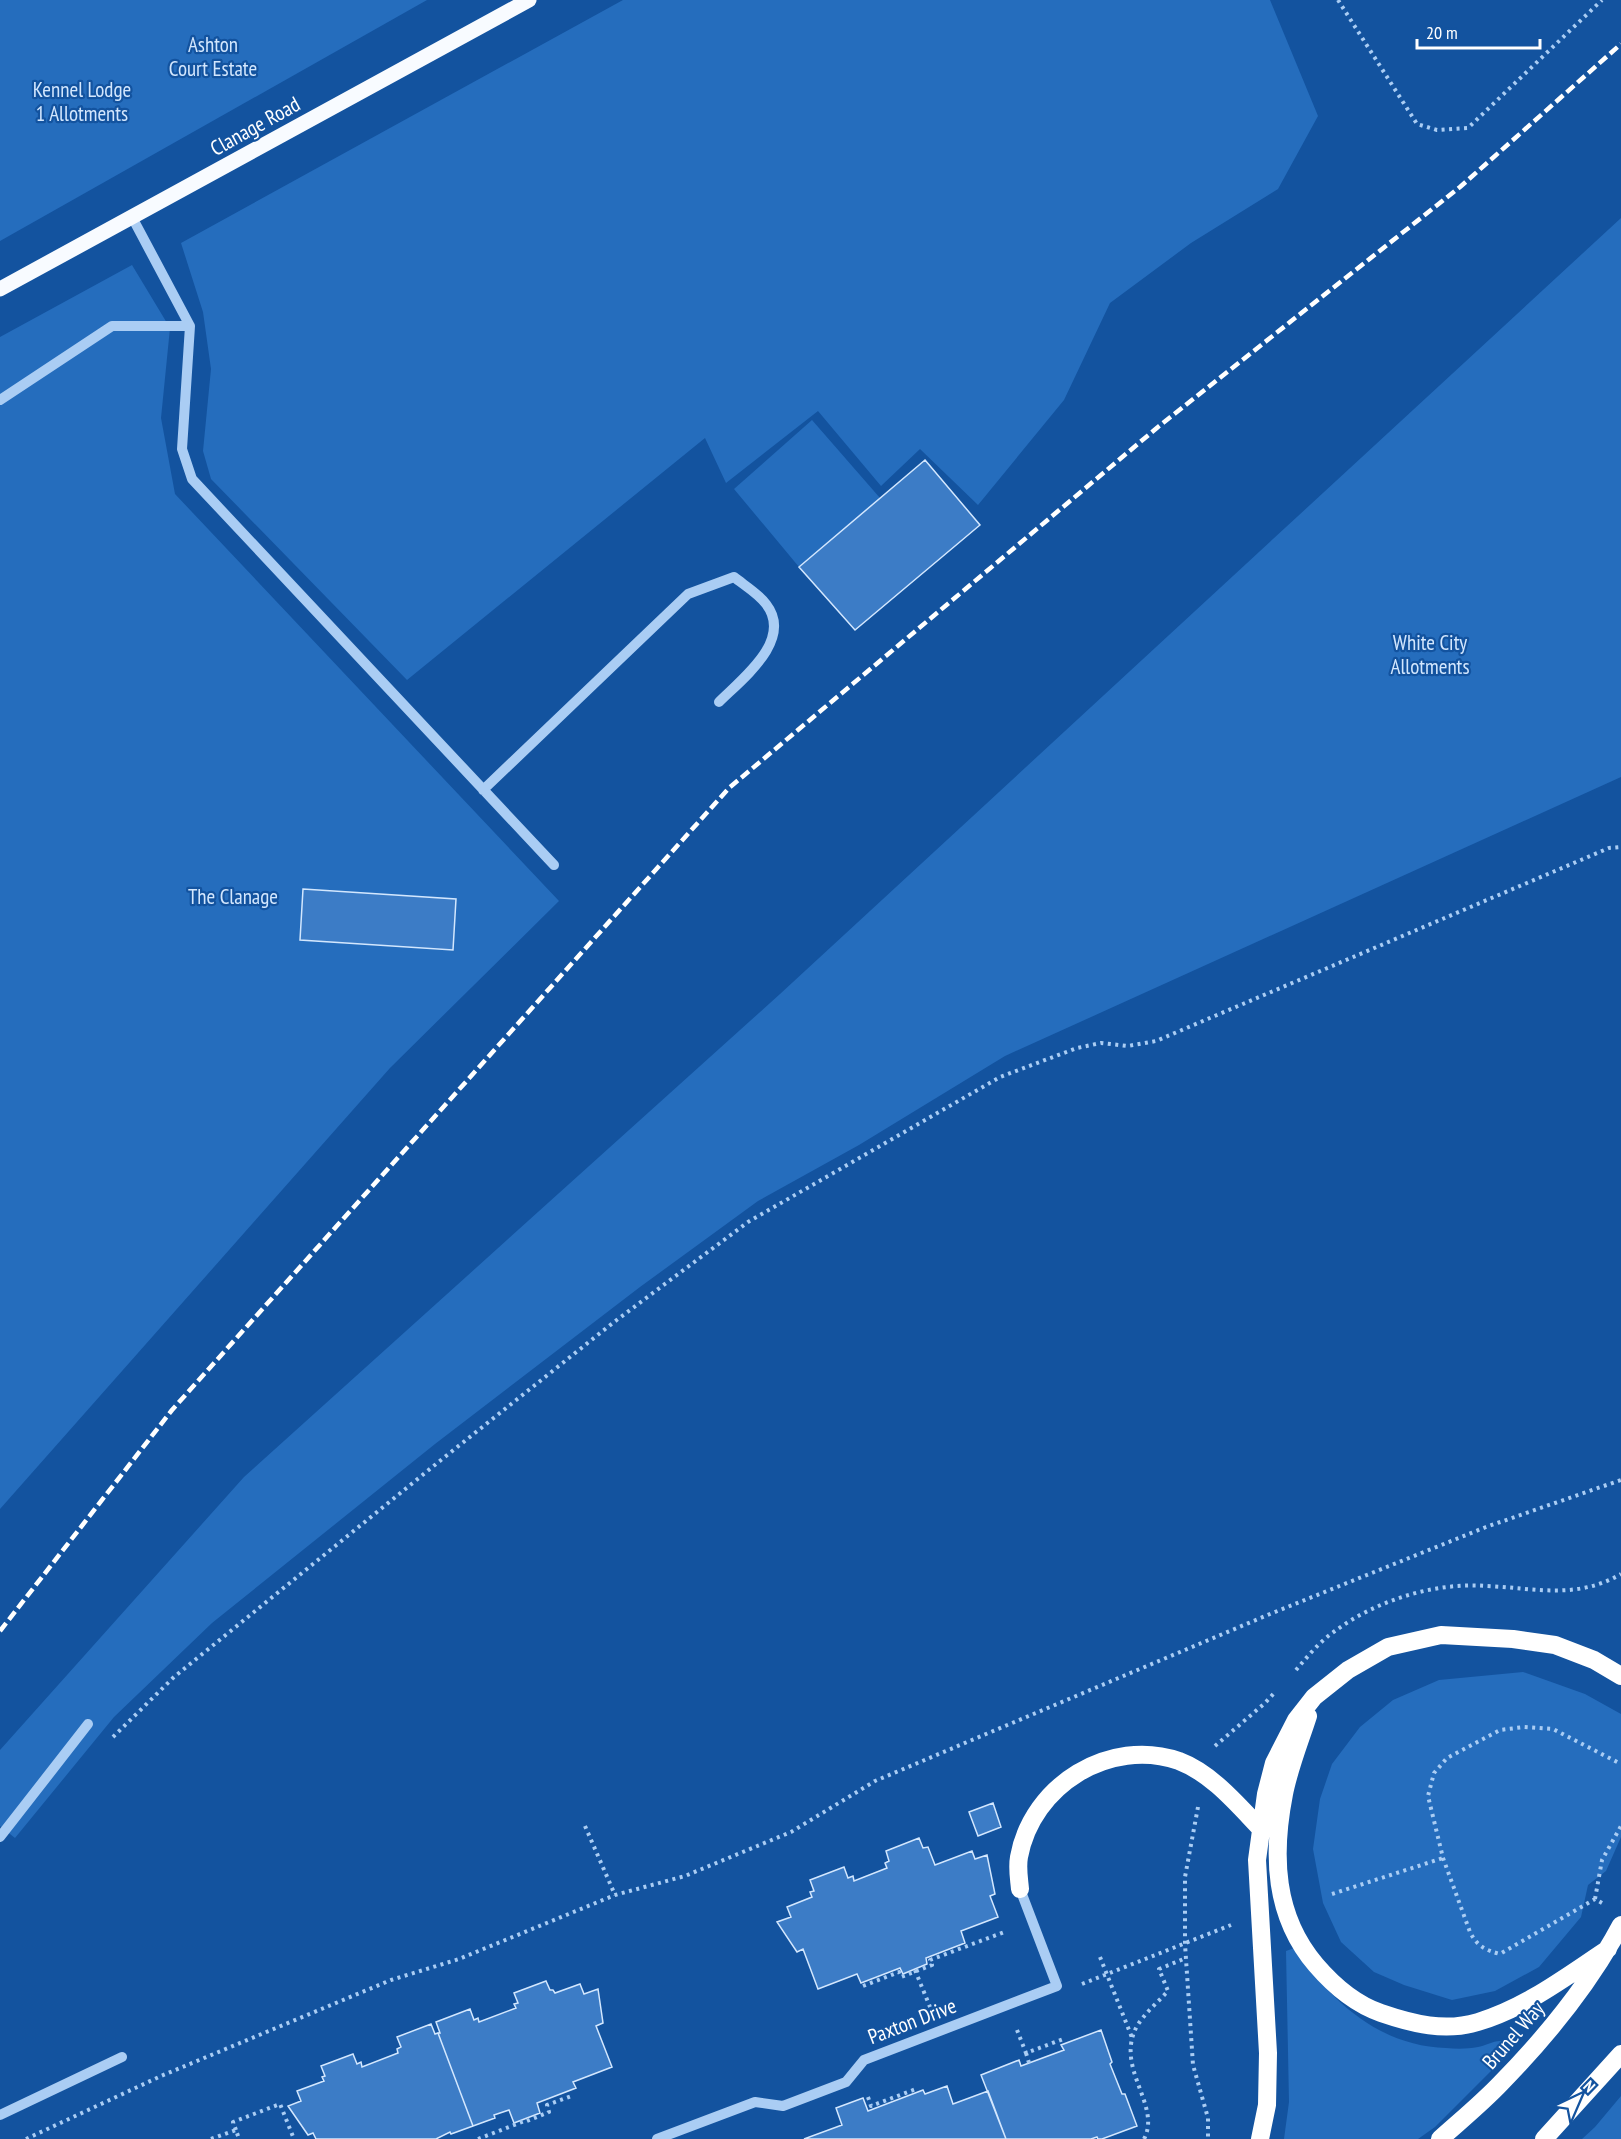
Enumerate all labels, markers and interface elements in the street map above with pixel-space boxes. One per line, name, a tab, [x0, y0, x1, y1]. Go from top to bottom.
scale bar	[1417, 12, 1540, 50]
text: 20 m	[1426, 21, 1458, 44]
park label: Ashton Court Estate	[169, 31, 257, 82]
park label: Kennel Lodge 1 Allotments	[33, 76, 131, 127]
street label: Clanage Road	[205, 90, 305, 162]
park label: White City Allotments	[1390, 629, 1470, 680]
park label: The Clanage	[188, 883, 278, 910]
street label: Paxton Drive	[864, 1992, 960, 2050]
street label: Brunel Way	[1476, 1995, 1550, 2075]
north arrow	[1549, 2067, 1609, 2127]
text: N	[1579, 2076, 1599, 2096]

